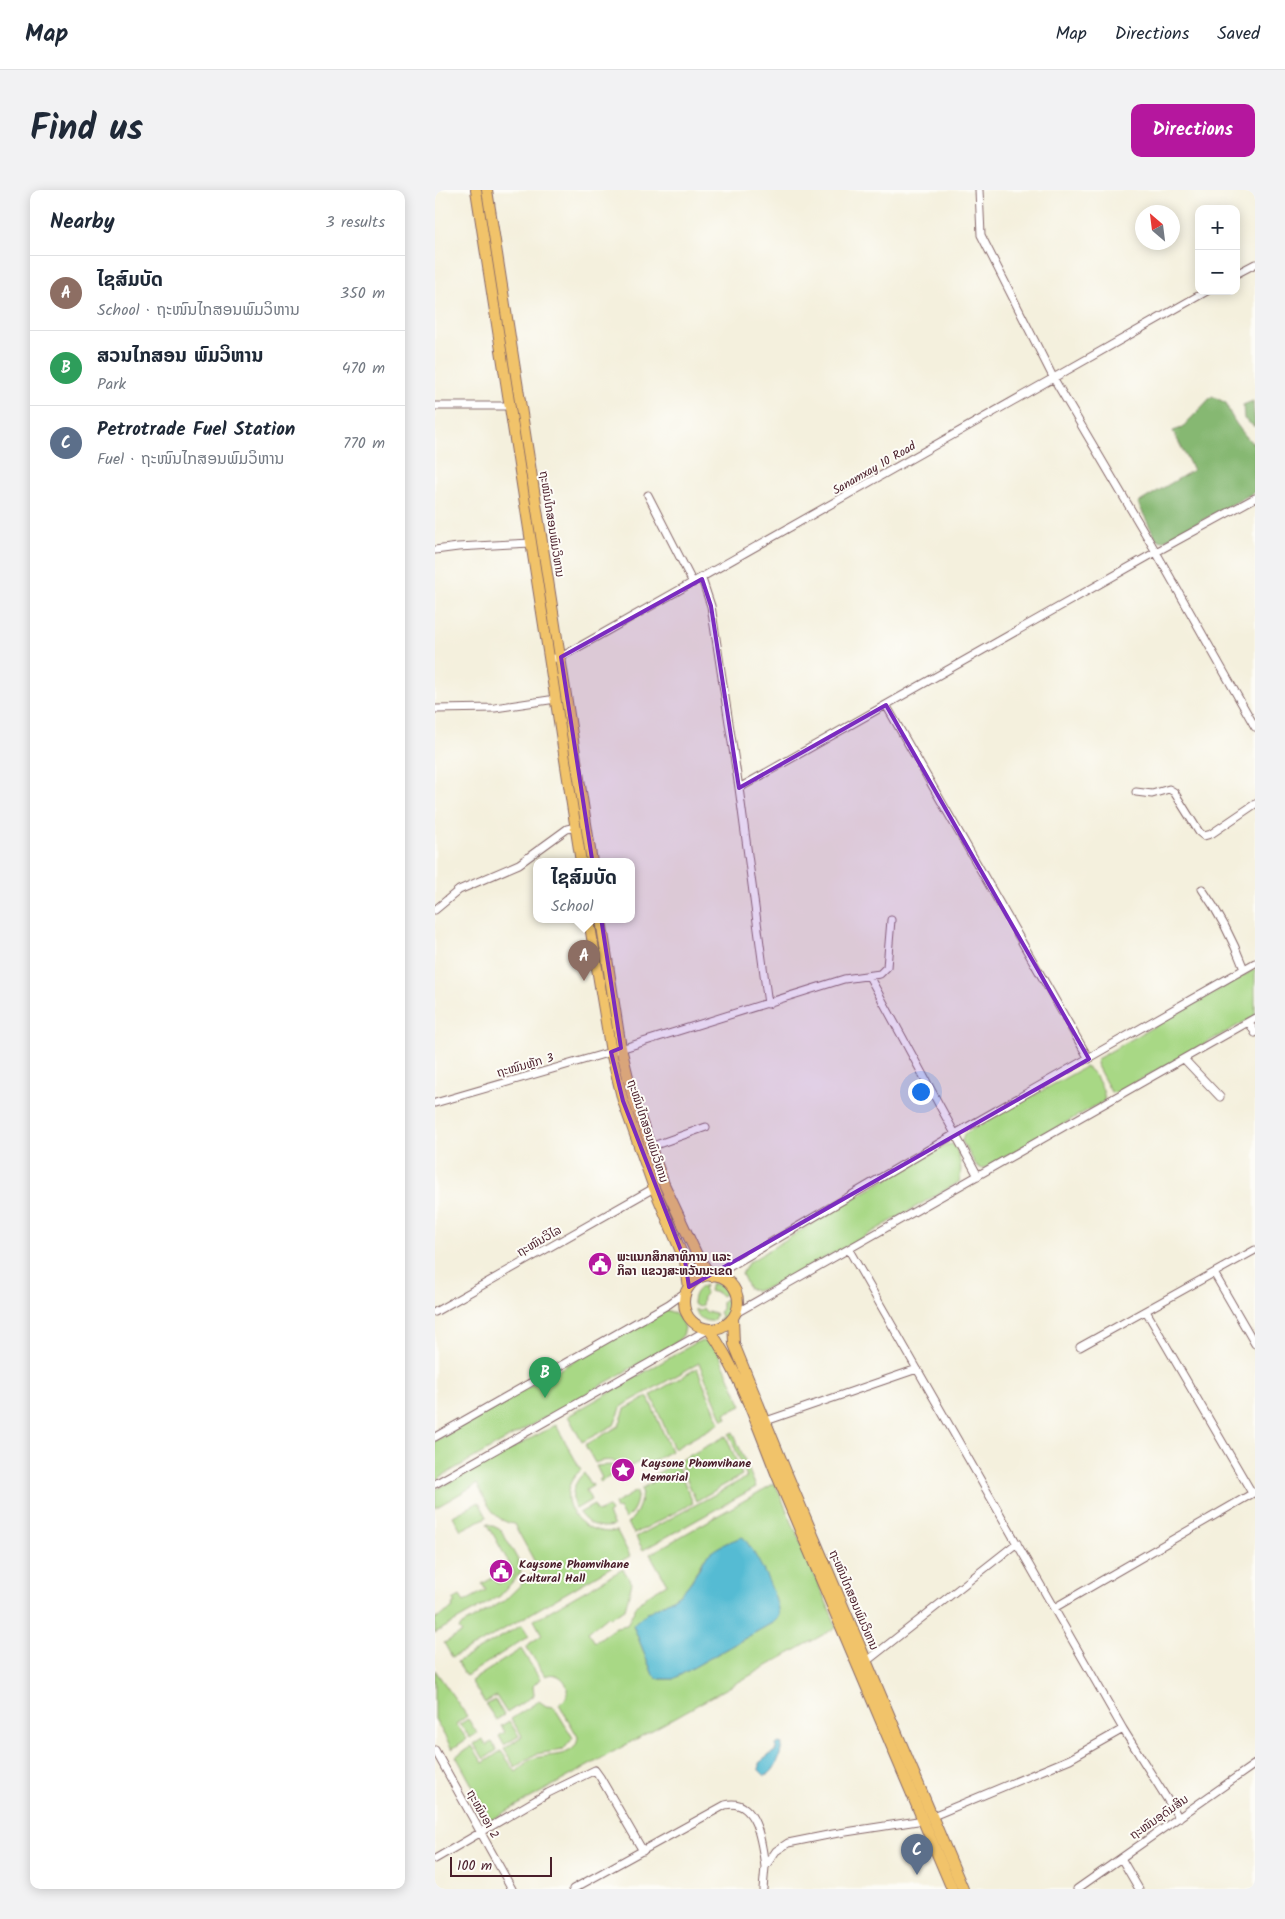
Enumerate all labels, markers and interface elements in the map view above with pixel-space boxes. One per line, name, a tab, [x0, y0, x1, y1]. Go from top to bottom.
text: Map	[25, 15, 68, 54]
text: Map	[1055, 20, 1087, 49]
text: Directions	[1115, 20, 1189, 49]
text: Saved	[1217, 20, 1260, 49]
text: Find us	[30, 102, 143, 158]
button: Directions	[1131, 104, 1255, 157]
north arrow	[1135, 205, 1180, 250]
map controls	[1195, 205, 1240, 295]
button: +	[1195, 205, 1240, 250]
text: Nearby	[50, 206, 115, 239]
text: 3 results	[326, 210, 385, 235]
button: −	[1195, 250, 1240, 295]
text: ໄຊສົມບັດ	[97, 266, 163, 296]
text: A	[61, 281, 71, 306]
text: 350 m	[340, 281, 385, 306]
text: School · ຖະໜົນໄກສອນພົມວິຫານ	[97, 298, 300, 323]
text: ສວນໄກສອນ ພົມວິຫານ	[97, 342, 263, 372]
text: B	[61, 356, 71, 381]
text: 470 m	[342, 356, 385, 381]
text: Park	[97, 372, 126, 397]
text: Petrotrade Fuel Station	[97, 415, 295, 445]
text: C	[61, 431, 71, 456]
text: 770 m	[343, 431, 385, 456]
street label: Sanamxay 10 Road	[829, 436, 920, 500]
text: Fuel · ຖະໜົນໄກສອນພົມວິຫານ	[97, 447, 284, 472]
street label: ຖະໜົນໄກສອນພົມວິຫານ	[534, 469, 569, 579]
popup	[533, 858, 635, 923]
text: ໄຊສົມບັດ	[551, 864, 617, 894]
text: School	[551, 894, 594, 919]
pin: A	[568, 940, 600, 981]
street label: ຖະໜົນຫຼັກ 3	[494, 1048, 556, 1083]
street label: ຖະໜົນໄກສອນພົມວິຫານ	[622, 1077, 673, 1185]
your location	[908, 1079, 934, 1105]
street label: ຖະໜົນວິໄລ	[513, 1221, 565, 1262]
place label: ພະແນກສຶກສາທິການ ແລະ ກິລາ ແຂວງສະຫວັນນະເຂດ	[617, 1248, 732, 1281]
public building icon: ພະແນກສຶກສາທິການ ແລະ ກິລາ ແຂວງສະຫວັນນະເຂດ	[587, 1251, 613, 1277]
pin: B	[529, 1357, 561, 1398]
place label: Kaysone Phomvihane Memorial	[641, 1454, 751, 1487]
place icon: Kaysone Phomvihane Memorial	[610, 1457, 636, 1483]
street label: ຖະໜົນໄກສອນພົມວິຫານ	[824, 1547, 883, 1653]
place label: Kaysone Phomvihane Cultural Hall	[519, 1555, 629, 1588]
public building icon: Kaysone Phomvihane Cultural Hall	[488, 1558, 514, 1584]
street label: ຖະໜົນອາ 2	[461, 1786, 504, 1842]
street label: ຖະໜົນອຸດົມສິນ	[1126, 1790, 1193, 1845]
pin: C	[901, 1834, 933, 1875]
scale bar	[450, 1854, 553, 1877]
text: 100 m	[457, 1855, 492, 1877]

